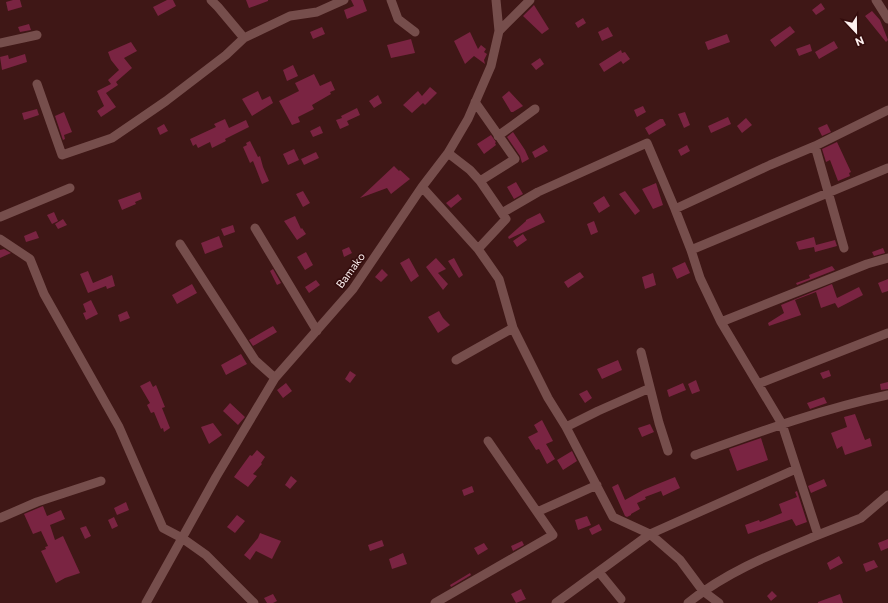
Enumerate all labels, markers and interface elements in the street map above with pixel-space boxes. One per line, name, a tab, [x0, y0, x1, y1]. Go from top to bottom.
north arrow	[836, 12, 876, 52]
text: N	[854, 34, 866, 49]
street label: Bamako	[333, 249, 367, 290]

